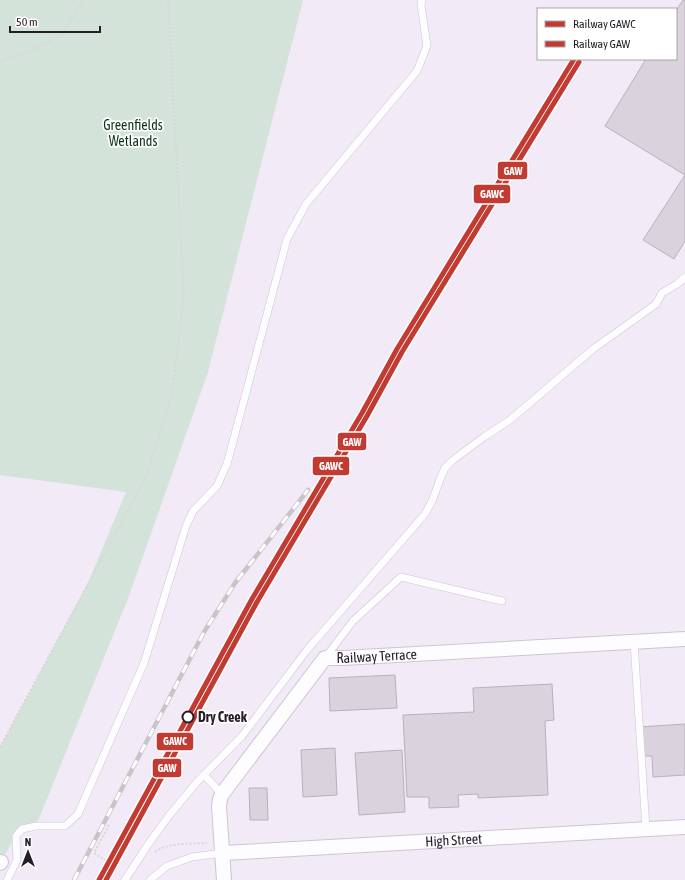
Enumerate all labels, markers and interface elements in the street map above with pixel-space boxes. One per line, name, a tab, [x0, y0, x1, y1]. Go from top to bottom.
scale bar	[10, 8, 100, 34]
legend	[537, 8, 677, 60]
text: 50 m	[16, 15, 38, 29]
text: Railway GAWC	[573, 17, 636, 31]
text: Railway GAW	[573, 37, 631, 51]
park label: Greenfields Wetlands	[103, 117, 163, 149]
line badge: GAW	[497, 161, 528, 180]
text: GAW	[504, 165, 524, 177]
line badge: GAWC	[473, 184, 511, 204]
text: GAWC	[480, 188, 504, 200]
line badge: GAW	[337, 432, 367, 451]
text: GAW	[343, 436, 363, 448]
line badge: GAWC	[312, 456, 350, 476]
text: GAWC	[319, 460, 343, 472]
street label: Railway Terrace	[337, 646, 417, 666]
place label: Dry Creek	[198, 709, 248, 725]
marker: Dry Creek	[181, 710, 195, 724]
line badge: GAWC	[156, 732, 194, 751]
text: GAWC	[163, 735, 187, 747]
line badge: GAW	[152, 758, 182, 778]
text: GAW	[158, 762, 178, 774]
street label: High Street	[425, 830, 482, 850]
north arrow	[8, 832, 48, 872]
text: N	[25, 836, 31, 848]

